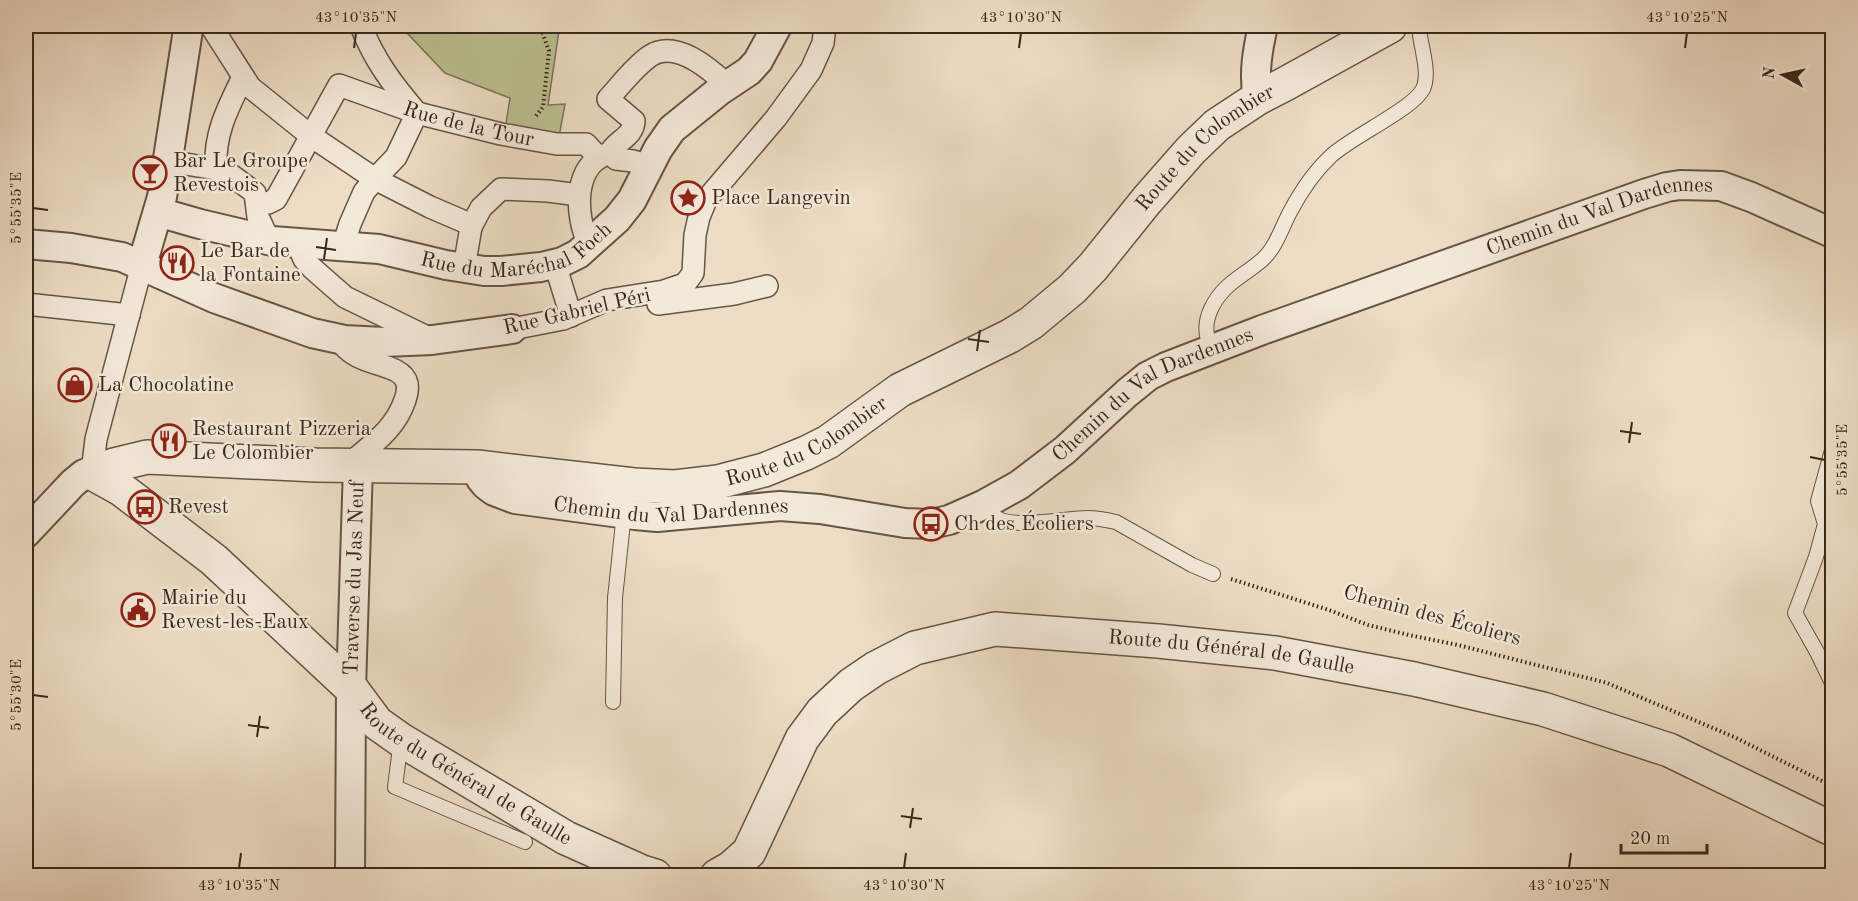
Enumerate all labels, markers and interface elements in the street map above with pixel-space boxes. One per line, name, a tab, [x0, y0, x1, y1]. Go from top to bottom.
text: 43°10'35"N	[315, 11, 397, 26]
text: 43°10'30"N	[980, 11, 1062, 26]
text: 43°10'25"N	[1646, 11, 1728, 26]
north arrow	[1753, 45, 1813, 105]
text: N	[1761, 65, 1779, 80]
street label: Route du Colombier	[1132, 81, 1278, 215]
street label: Rue de la Tour	[400, 98, 536, 150]
place label: Bar Le Groupe Revestois	[173, 151, 308, 196]
bar icon: Bar Le Groupe Revestois	[132, 155, 168, 191]
text: 5°55'35"E	[10, 172, 25, 244]
street label: Chemin du Val Dardennes	[1484, 174, 1713, 260]
place icon: Place Langevin	[670, 180, 706, 216]
place label: Place Langevin	[711, 188, 851, 209]
street label: Rue du Maréchal Foch	[418, 219, 616, 282]
place label: Le Bar de la Fontaine	[200, 241, 301, 286]
restaurant icon: Le Bar de la Fontaine	[159, 245, 195, 281]
street label: Rue Gabriel Péri	[501, 285, 653, 339]
street label: Chemin du Val Dardennes	[1048, 324, 1256, 466]
shop icon: La Chocolatine	[57, 367, 93, 403]
place label: La Chocolatine	[98, 375, 234, 396]
street label: Route du Colombier	[723, 392, 892, 490]
place label: Restaurant Pizzeria Le Colombier	[192, 419, 371, 464]
restaurant icon: Restaurant Pizzeria Le Colombier	[151, 423, 187, 459]
text: 5°55'35"E	[1836, 424, 1851, 496]
street label: Traverse du Jas Neuf	[341, 479, 368, 676]
bus stop icon: Revest	[127, 489, 163, 525]
street label: Chemin du Val Dardennes	[552, 494, 790, 528]
place label: Revest	[168, 497, 229, 518]
bus stop icon: Ch des Écoliers	[913, 506, 949, 542]
place label: Ch des Écoliers	[954, 510, 1094, 535]
street label: Chemin des Écoliers	[1341, 578, 1524, 650]
place label: Mairie du Revest-les-Eaux	[161, 588, 309, 633]
public building icon: Mairie du Revest-les-Eaux	[120, 592, 156, 628]
street label: Route du Général de Gaulle	[1107, 627, 1356, 678]
text: 5°55'30"E	[10, 659, 25, 731]
street label: Route du Général de Gaulle	[355, 699, 575, 849]
scale bar	[1621, 817, 1706, 855]
text: 20 m	[1630, 830, 1670, 848]
text: 43°10'35"N	[198, 879, 280, 894]
text: 43°10'30"N	[863, 879, 945, 894]
text: 43°10'25"N	[1528, 879, 1610, 894]

